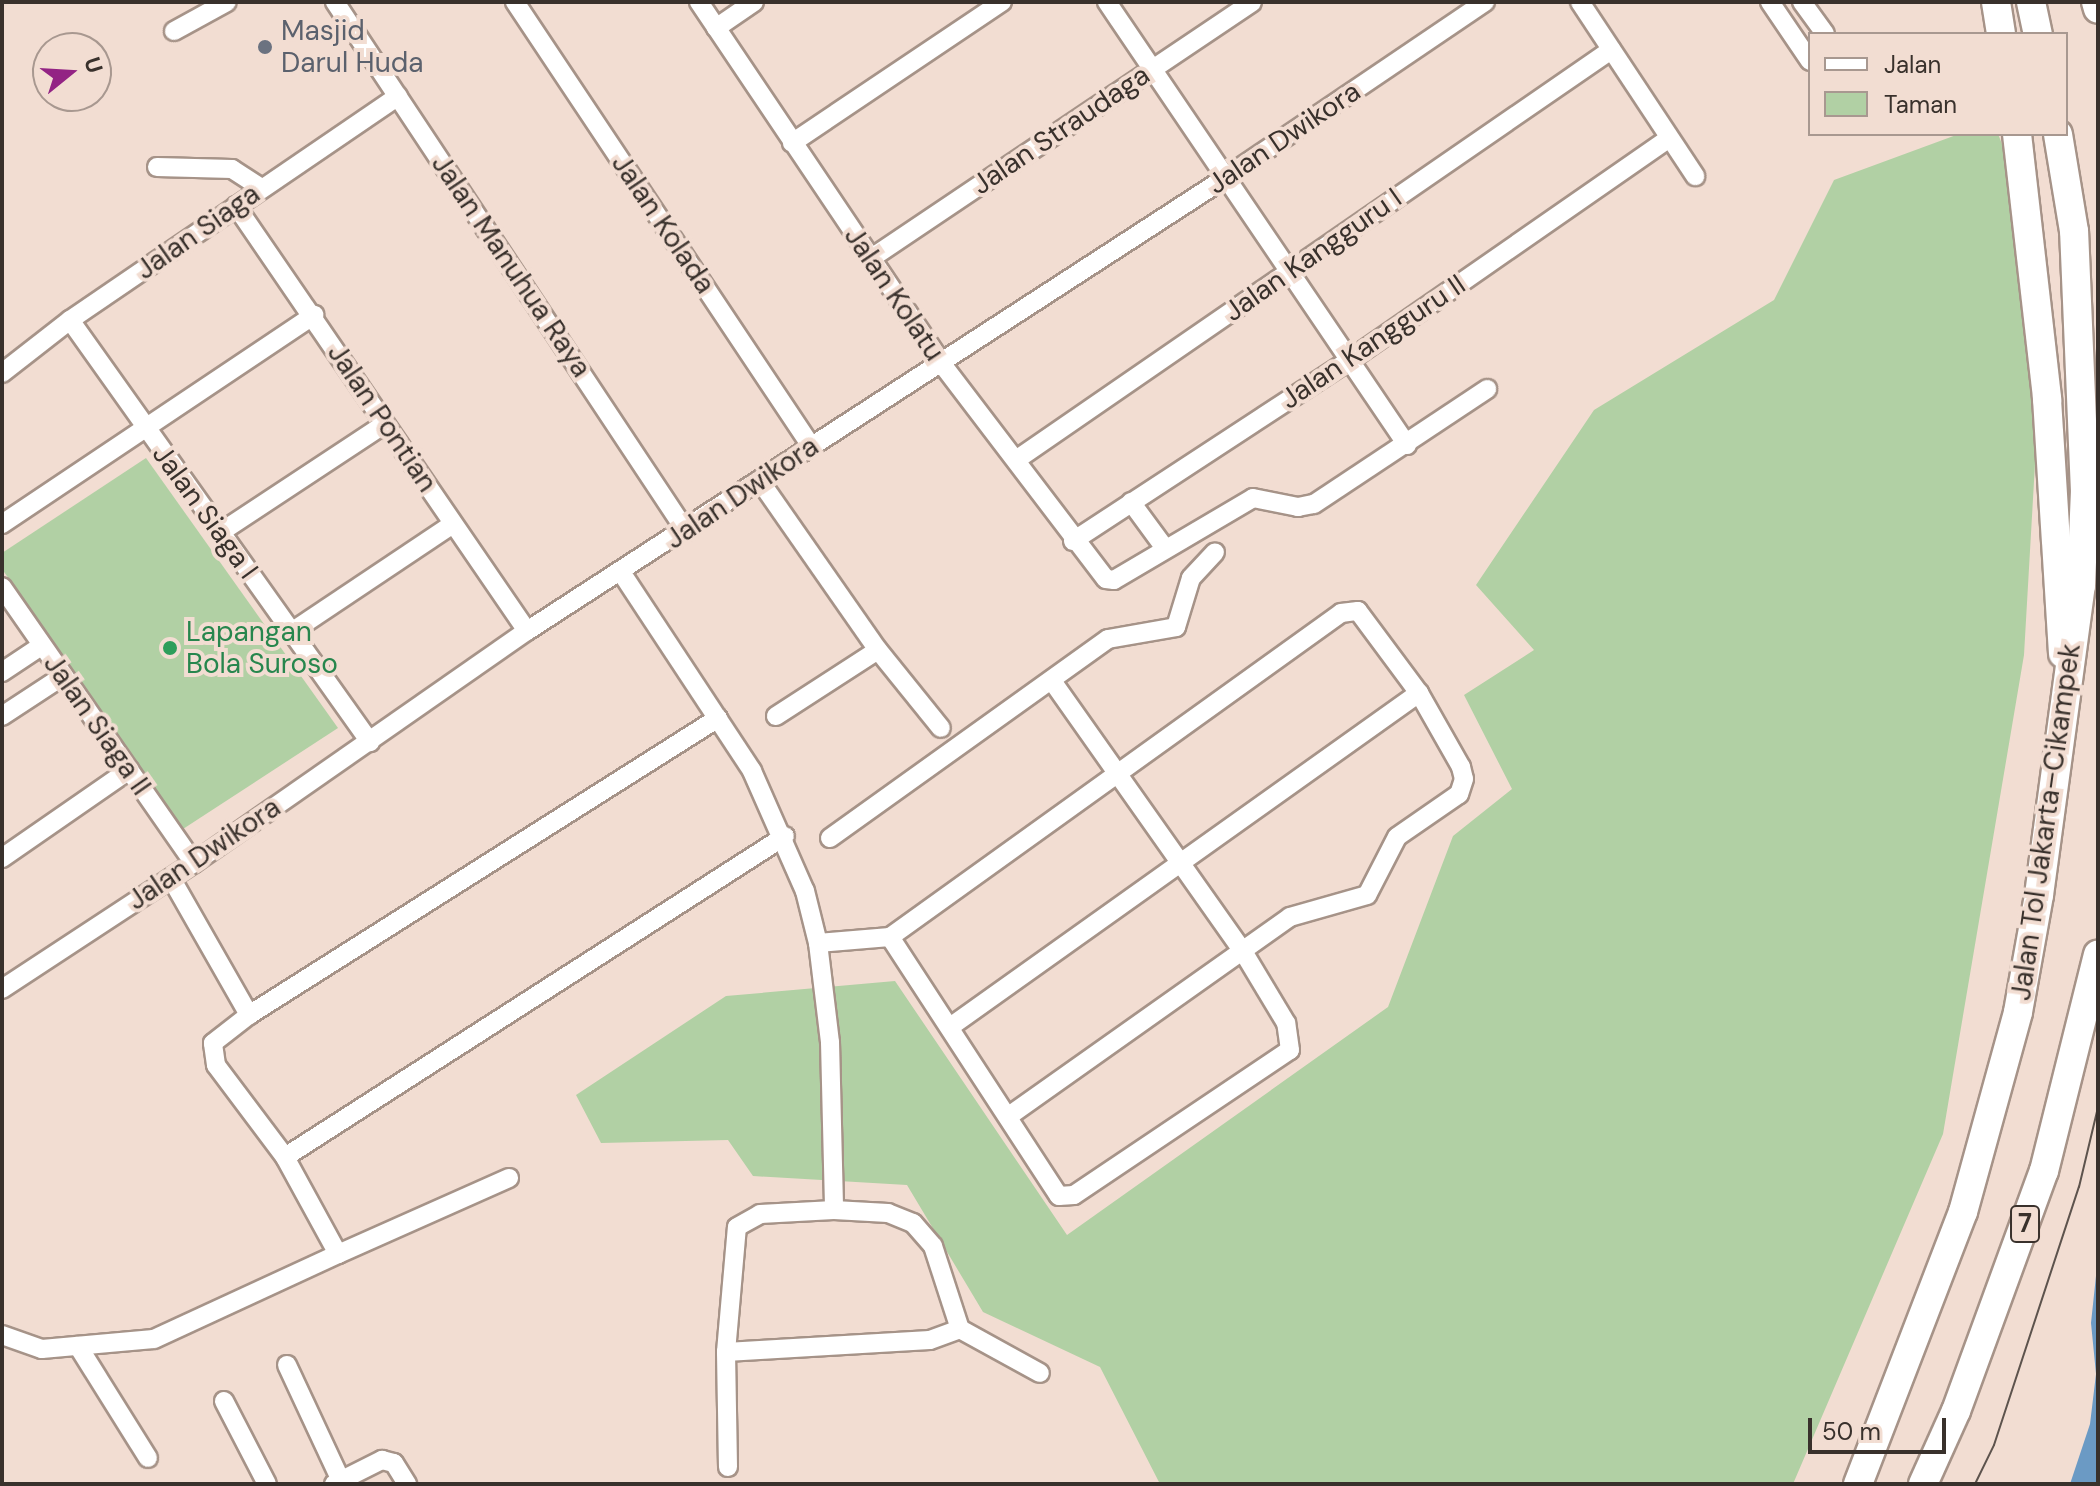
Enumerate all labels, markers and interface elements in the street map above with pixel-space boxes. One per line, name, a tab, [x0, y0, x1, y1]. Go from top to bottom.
place label: Masjid Darul Huda	[281, 14, 423, 80]
north arrow	[32, 32, 112, 112]
legend	[1808, 32, 2068, 136]
marker: Masjid Darul Huda	[256, 38, 274, 56]
text: Jalan	[1884, 49, 1941, 80]
text: U	[77, 53, 110, 77]
street label: Jalan Straudaga	[966, 58, 1156, 202]
street label: Jalan Dwikora	[1201, 75, 1367, 201]
text: Taman	[1884, 89, 1957, 120]
street label: Jalan Manuhua Raya	[424, 148, 598, 384]
street label: Jalan Kolada	[604, 148, 722, 300]
street label: Jalan Siaga	[130, 177, 266, 287]
street label: Jalan Kangguru I	[1218, 181, 1408, 329]
street label: Jalan Kolatu	[837, 221, 951, 367]
street label: Jalan Kangguru II	[1274, 268, 1472, 416]
street label: Jalan Pontian	[320, 338, 444, 498]
street label: Jalan Dwikora	[659, 430, 825, 556]
street label: Jalan Siaga I	[145, 438, 265, 586]
place label: Lapangan Bola Suroso	[186, 615, 338, 681]
marker: Lapangan Bola Suroso	[161, 639, 179, 657]
street label: Jalan Tol Jakarta–Cikampek	[2004, 641, 2088, 1003]
street label: Jalan Siaga II	[36, 648, 158, 802]
street label: Jalan Dwikora	[121, 791, 287, 917]
road number: 7	[2009, 1202, 2041, 1246]
scale bar	[1812, 1402, 1950, 1452]
text: 50 m	[1822, 1416, 1881, 1447]

